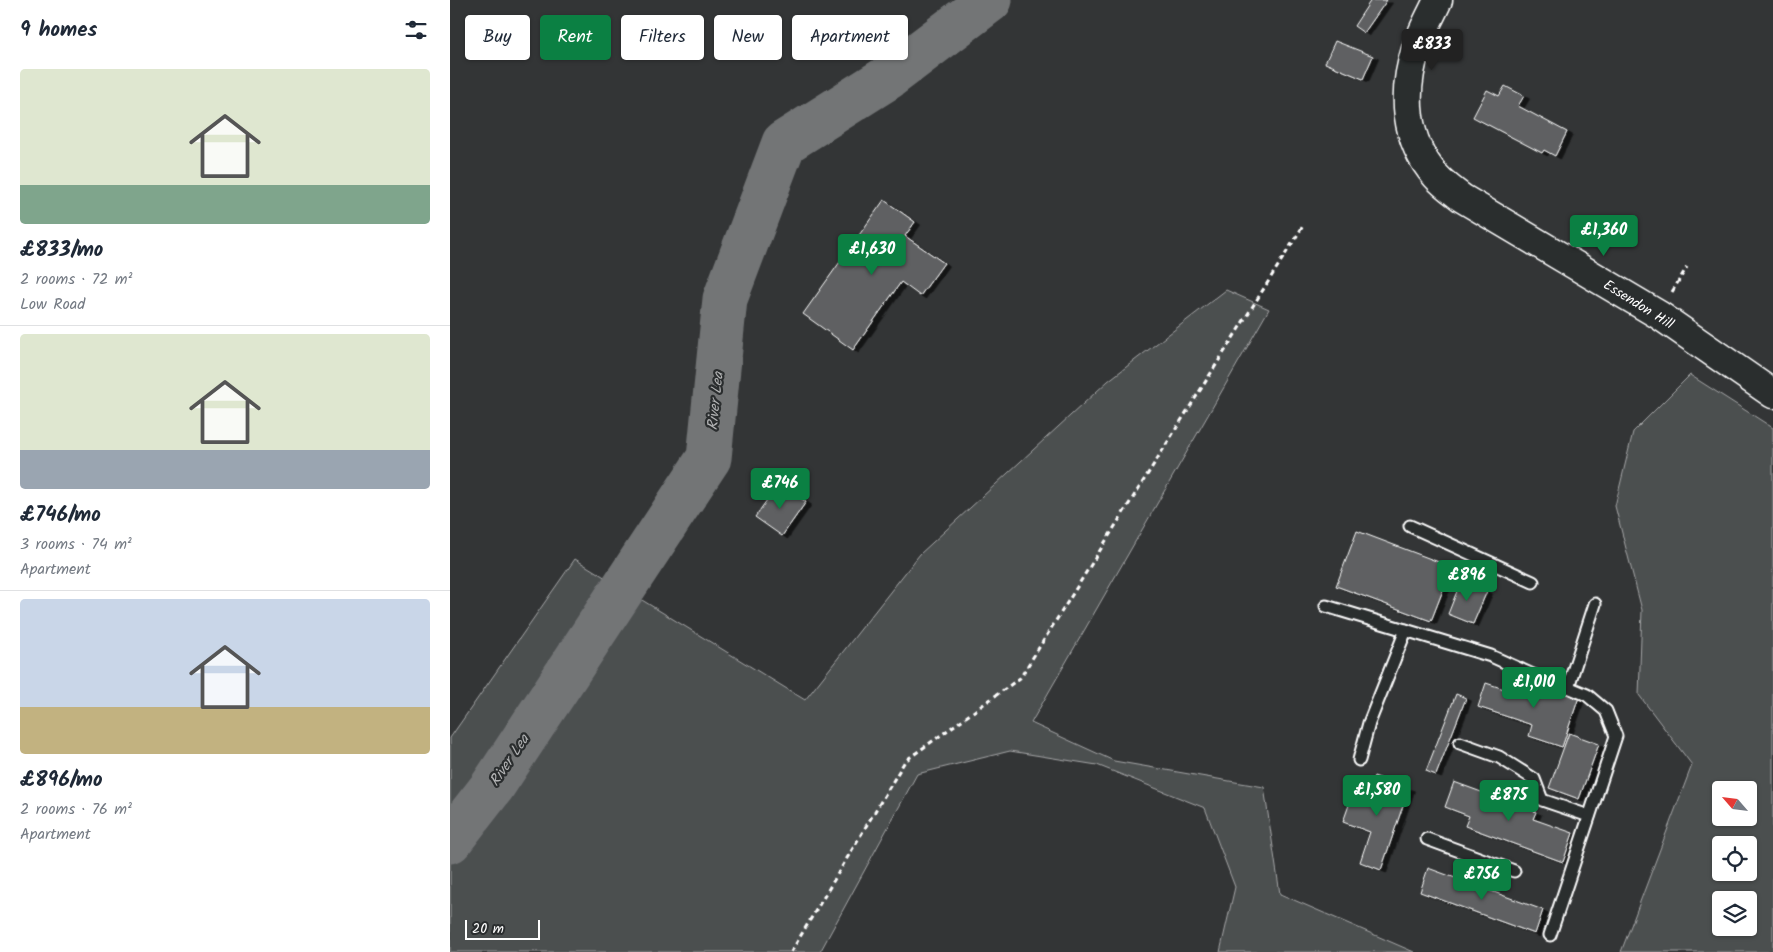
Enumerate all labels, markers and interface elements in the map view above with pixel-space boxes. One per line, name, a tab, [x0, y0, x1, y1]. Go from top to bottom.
text: 9 homes	[20, 14, 97, 47]
chip: Buy	[465, 15, 530, 60]
chip: Rent	[540, 15, 611, 60]
chip: Filters	[621, 15, 704, 60]
chip: New	[714, 15, 782, 60]
chip: Apartment	[792, 15, 908, 60]
icon: filters	[402, 16, 430, 44]
pin: £833	[1402, 28, 1462, 71]
text: £833	[1413, 32, 1451, 57]
icon: home	[180, 101, 270, 191]
pin: £1,360	[1563, 214, 1645, 257]
text: £1,360	[1581, 218, 1627, 243]
text: £833/mo	[20, 234, 103, 267]
pin: £1,630	[831, 234, 913, 276]
text: £1,630	[849, 237, 895, 262]
text: 2 rooms · 72 m²	[20, 267, 132, 292]
street label: Essendon Hill	[1599, 274, 1679, 336]
text: Low Road	[20, 292, 85, 317]
icon: home	[180, 367, 270, 457]
water label: River Lea	[701, 370, 731, 431]
pin: £746	[750, 468, 810, 510]
text: £746	[762, 471, 798, 496]
text: £746/mo	[20, 499, 101, 532]
text: 3 rooms · 74 m²	[20, 532, 132, 557]
text: Apartment	[20, 557, 91, 582]
pin: £896	[1437, 560, 1497, 602]
text: £896	[1448, 563, 1486, 588]
icon: home	[180, 632, 270, 722]
pin: £1,010	[1493, 666, 1575, 709]
text: £1,010	[1513, 670, 1555, 695]
water label: River Lea	[484, 729, 537, 791]
text: £896/mo	[20, 764, 102, 797]
pin: £1,580	[1336, 774, 1418, 817]
text: £1,580	[1354, 778, 1400, 803]
pin: £875	[1479, 780, 1539, 822]
north arrow	[1712, 781, 1758, 826]
map controls	[1712, 781, 1757, 936]
text: £875	[1491, 783, 1527, 808]
text: 2 rooms · 76 m²	[20, 797, 132, 822]
text: Apartment	[20, 822, 91, 847]
button: locate	[1712, 836, 1757, 881]
pin: £756	[1452, 858, 1512, 901]
text: £756	[1464, 862, 1500, 887]
button: layers	[1712, 891, 1757, 936]
scale bar	[465, 917, 540, 940]
text: 20 m	[472, 918, 504, 940]

